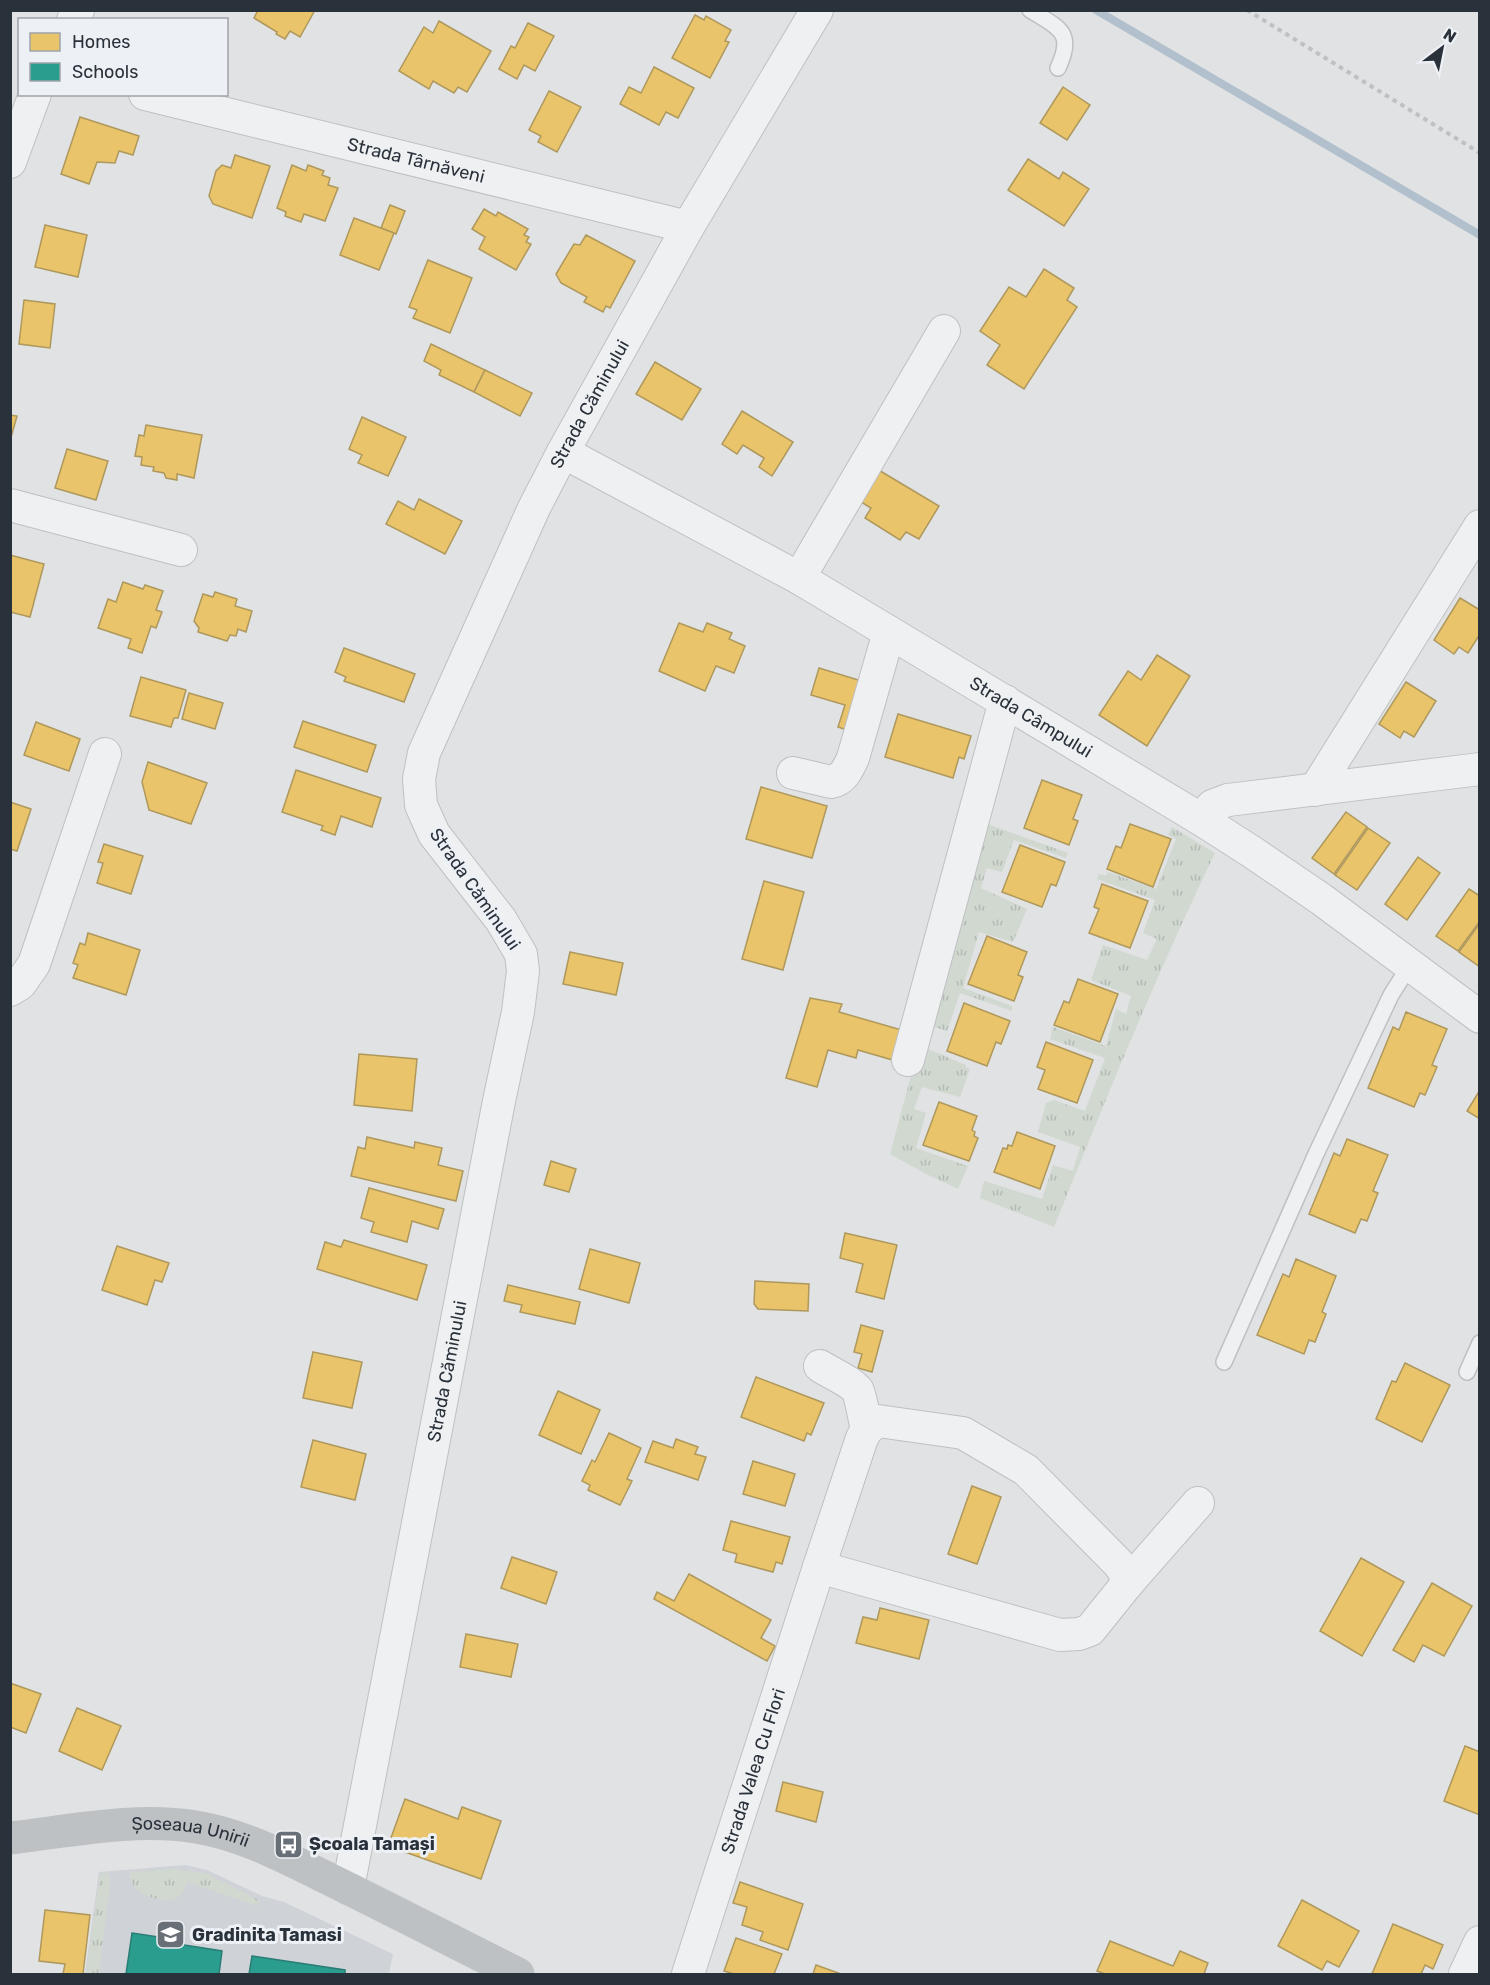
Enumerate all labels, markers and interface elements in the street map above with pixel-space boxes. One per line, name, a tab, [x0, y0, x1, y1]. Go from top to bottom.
legend	[18, 18, 228, 96]
north arrow	[1412, 18, 1472, 78]
text: N	[1440, 25, 1460, 47]
text: Homes	[72, 31, 130, 53]
text: Schools	[72, 61, 138, 83]
street label: Strada Târnăveni	[345, 133, 487, 188]
street label: Strada Căminului	[545, 336, 634, 472]
street label: Strada Câmpului	[966, 672, 1096, 762]
street label: Strada Căminului	[425, 824, 525, 954]
street label: Strada Căminului	[423, 1299, 471, 1444]
street label: Strada Valea Cu Flori	[716, 1686, 790, 1857]
street label: Șoseaua Unirii	[131, 1812, 252, 1852]
bus stop icon: Școala Tamași	[272, 1828, 304, 1860]
place label: Școala Tamași	[309, 1833, 435, 1855]
school or university icon: Gradinita Tamasi	[155, 1919, 187, 1951]
place label: Gradinita Tamasi	[192, 1924, 342, 1946]

